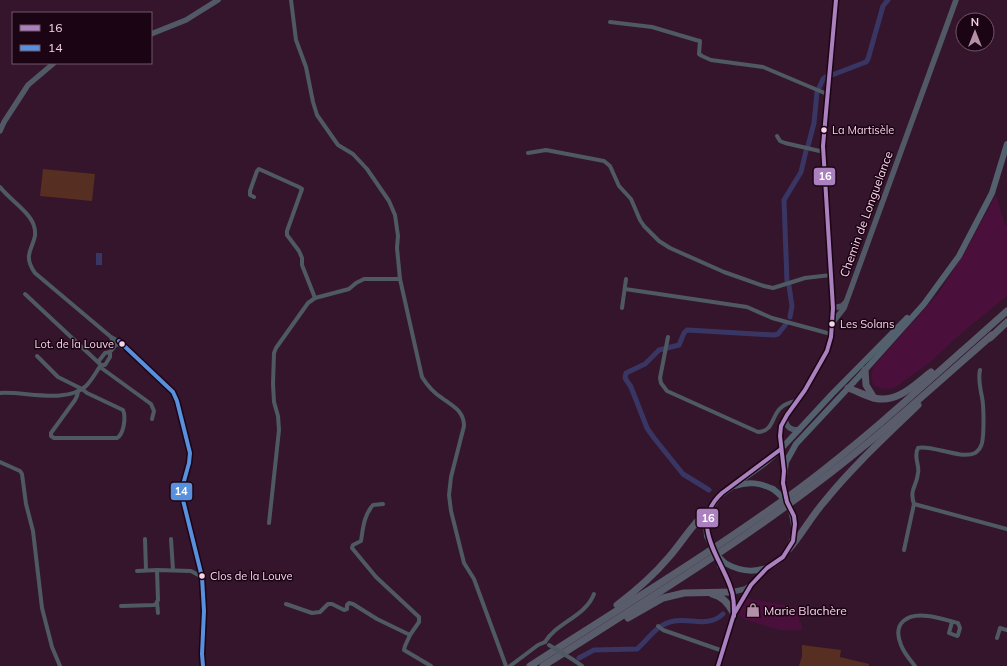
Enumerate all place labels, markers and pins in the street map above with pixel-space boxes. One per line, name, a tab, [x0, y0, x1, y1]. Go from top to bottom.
place label: La Martisèle	[832, 123, 894, 137]
marker: La Martisèle	[819, 125, 829, 135]
place label: Les Solans	[840, 317, 895, 331]
marker: Les Solans	[827, 319, 837, 329]
place label: Lot. de la Louve	[35, 337, 114, 351]
marker: Lot. de la Louve	[117, 339, 127, 349]
place label: Clos de la Louve	[210, 569, 293, 583]
marker: Clos de la Louve	[197, 571, 207, 581]
shop icon: Marie Blachère	[745, 602, 761, 618]
place label: Marie Blachère	[764, 603, 847, 618]

